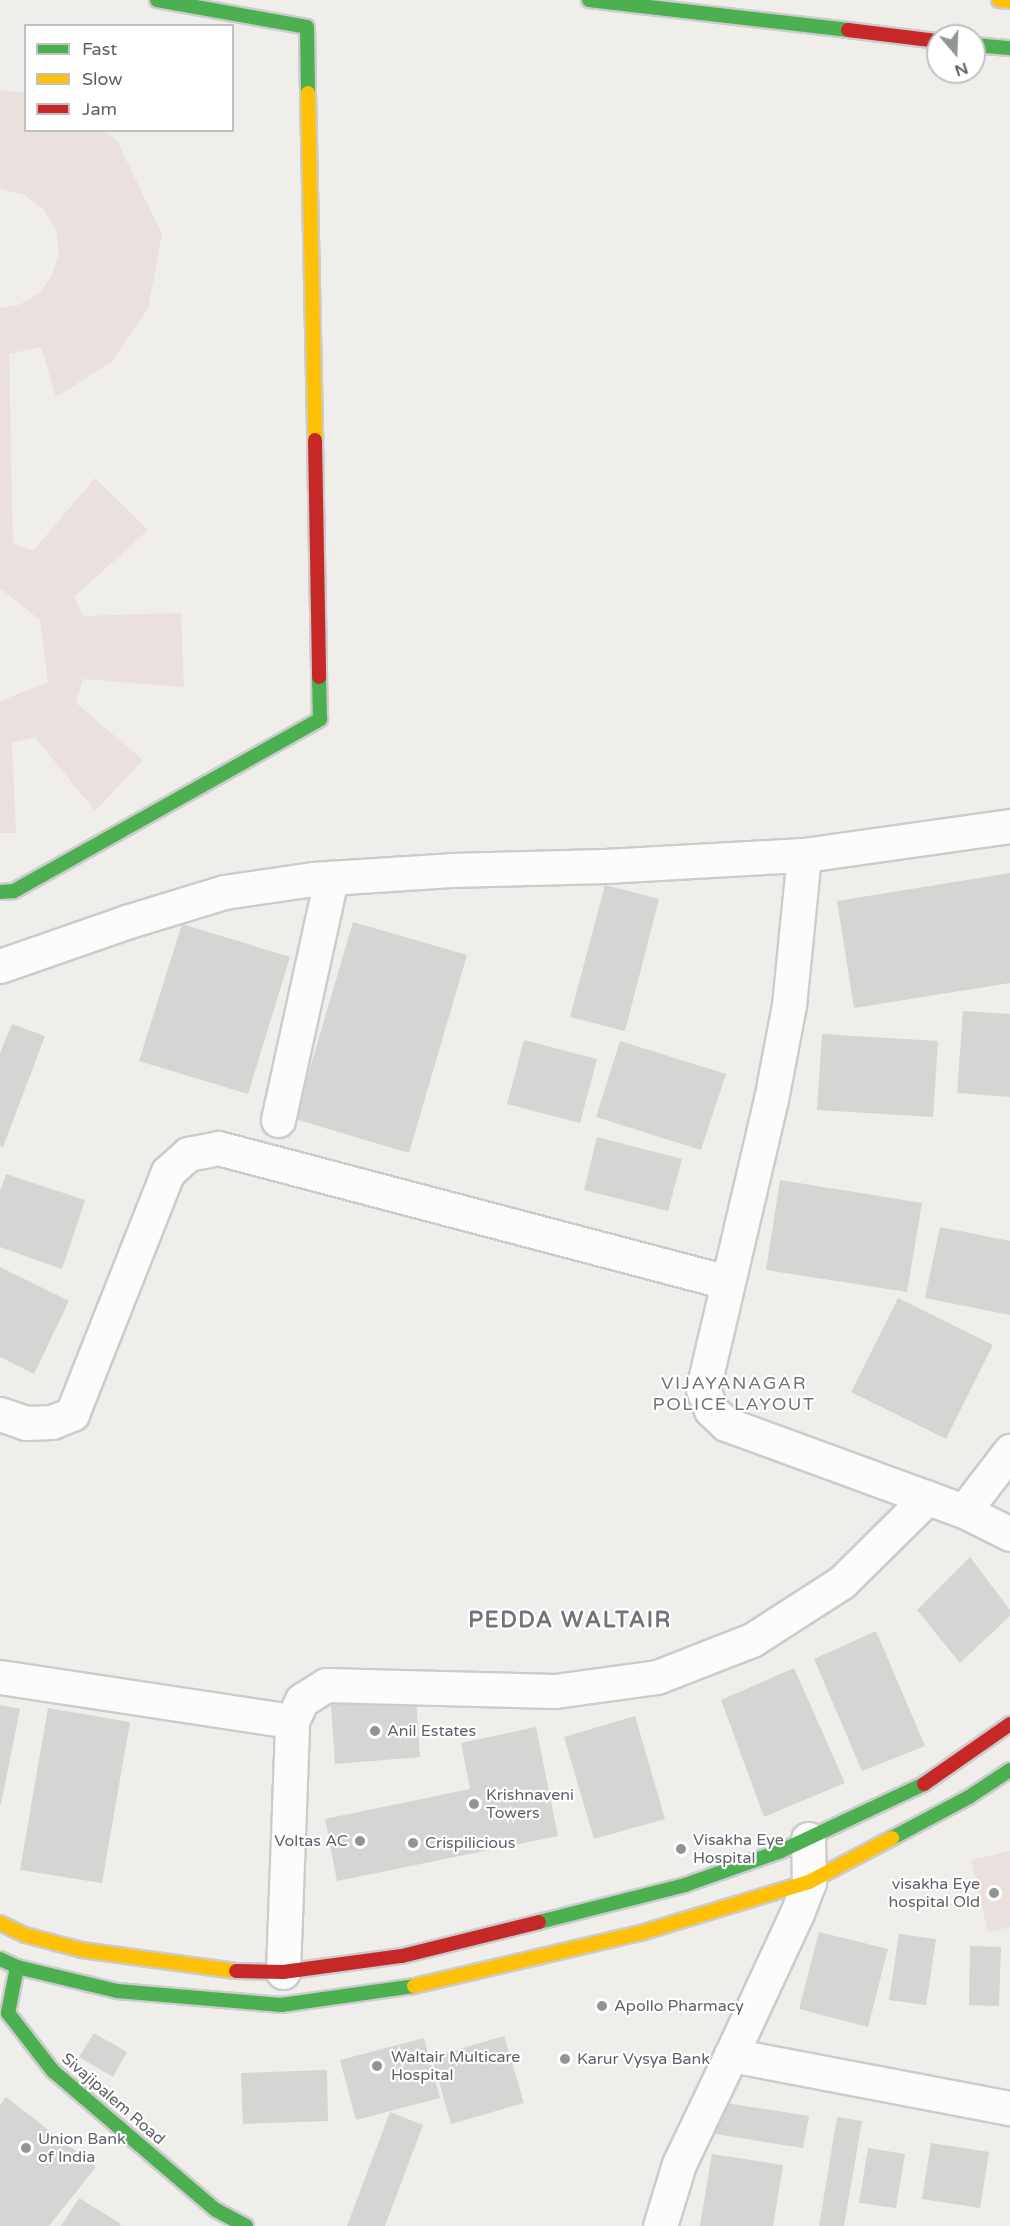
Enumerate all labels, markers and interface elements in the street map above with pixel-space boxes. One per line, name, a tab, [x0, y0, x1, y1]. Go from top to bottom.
legend	[24, 24, 234, 132]
north arrow	[926, 24, 986, 84]
text: Fast	[82, 38, 117, 60]
text: N	[952, 58, 971, 81]
text: Slow	[82, 68, 123, 90]
text: Jam	[82, 98, 117, 120]
district label: VIJAYANAGAR POLICE LAYOUT	[653, 1373, 815, 1416]
district label: PEDDA WALTAIR	[468, 1608, 672, 1634]
place label: Anil Estates	[387, 1721, 476, 1741]
marker: Anil Estates	[368, 1724, 382, 1738]
place label: Krishnaveni Towers	[486, 1785, 574, 1823]
marker: Krishnaveni Towers	[467, 1797, 481, 1811]
place label: Visakha Eye Hospital	[693, 1830, 784, 1868]
place label: Voltas AC	[274, 1831, 348, 1851]
place label: Crispilicious	[425, 1833, 516, 1853]
marker: Voltas AC	[353, 1834, 367, 1848]
marker: Crispilicious	[406, 1836, 420, 1850]
marker: Visakha Eye Hospital	[674, 1842, 688, 1856]
place label: visakha Eye hospital Old	[889, 1874, 980, 1912]
marker: visakha Eye hospital Old	[985, 1884, 1003, 1902]
place label: Apollo Pharmacy	[614, 1996, 744, 2016]
marker: Apollo Pharmacy	[595, 1999, 609, 2013]
place label: Waltair Multicare Hospital	[391, 2047, 520, 2085]
street label: Sivajipalem Road	[58, 2049, 168, 2149]
place label: Karur Vysya Bank	[577, 2049, 710, 2069]
marker: Karur Vysya Bank	[558, 2052, 572, 2066]
marker: Waltair Multicare Hospital	[368, 2057, 386, 2075]
place label: Union Bank of India	[38, 2129, 126, 2167]
marker: Union Bank of India	[19, 2141, 33, 2155]

